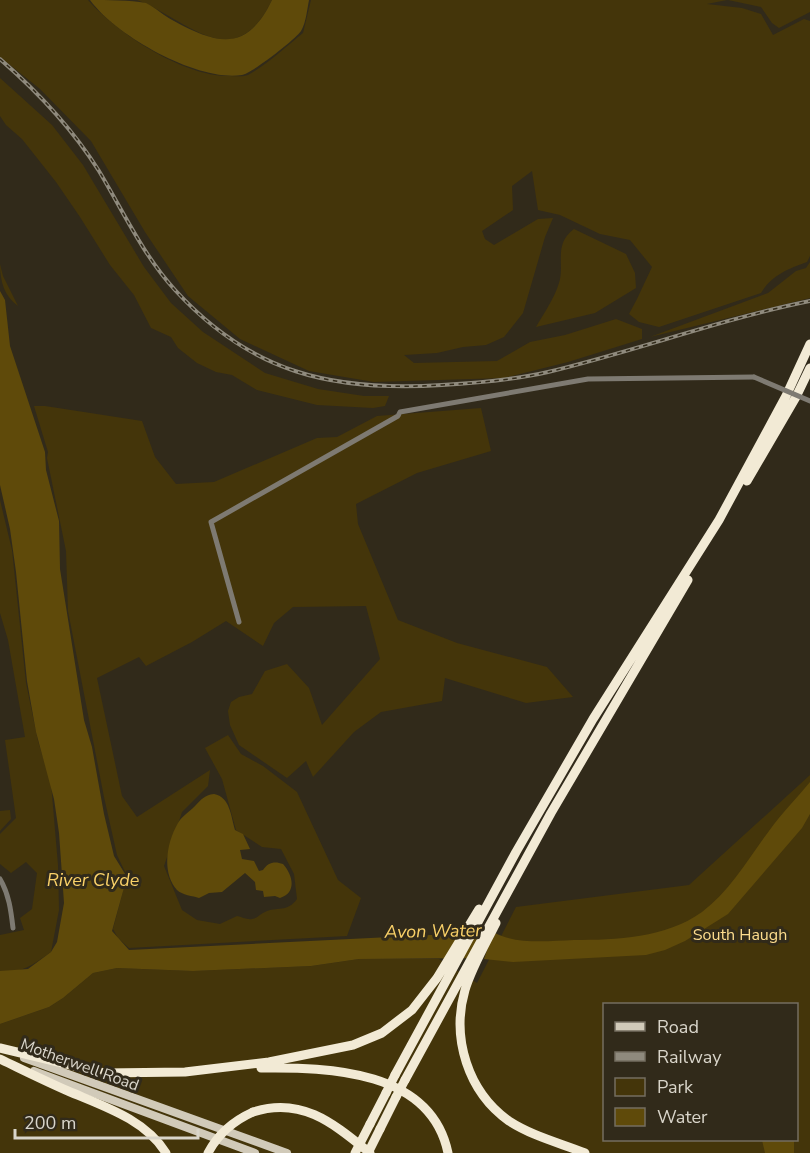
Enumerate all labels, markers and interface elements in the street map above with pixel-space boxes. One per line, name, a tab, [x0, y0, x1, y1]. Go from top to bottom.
water label: River Clyde	[47, 868, 140, 892]
water label: Avon Water	[383, 918, 482, 944]
park label: South Haugh	[693, 924, 787, 946]
legend	[603, 1003, 798, 1141]
text: Road	[657, 1015, 699, 1039]
street label: Motherwell Road	[17, 1033, 142, 1097]
text: Railway	[657, 1045, 722, 1069]
text: Park	[657, 1075, 694, 1099]
scale bar	[15, 1102, 198, 1140]
text: Water	[657, 1105, 708, 1129]
text: 200 m	[24, 1111, 76, 1135]

